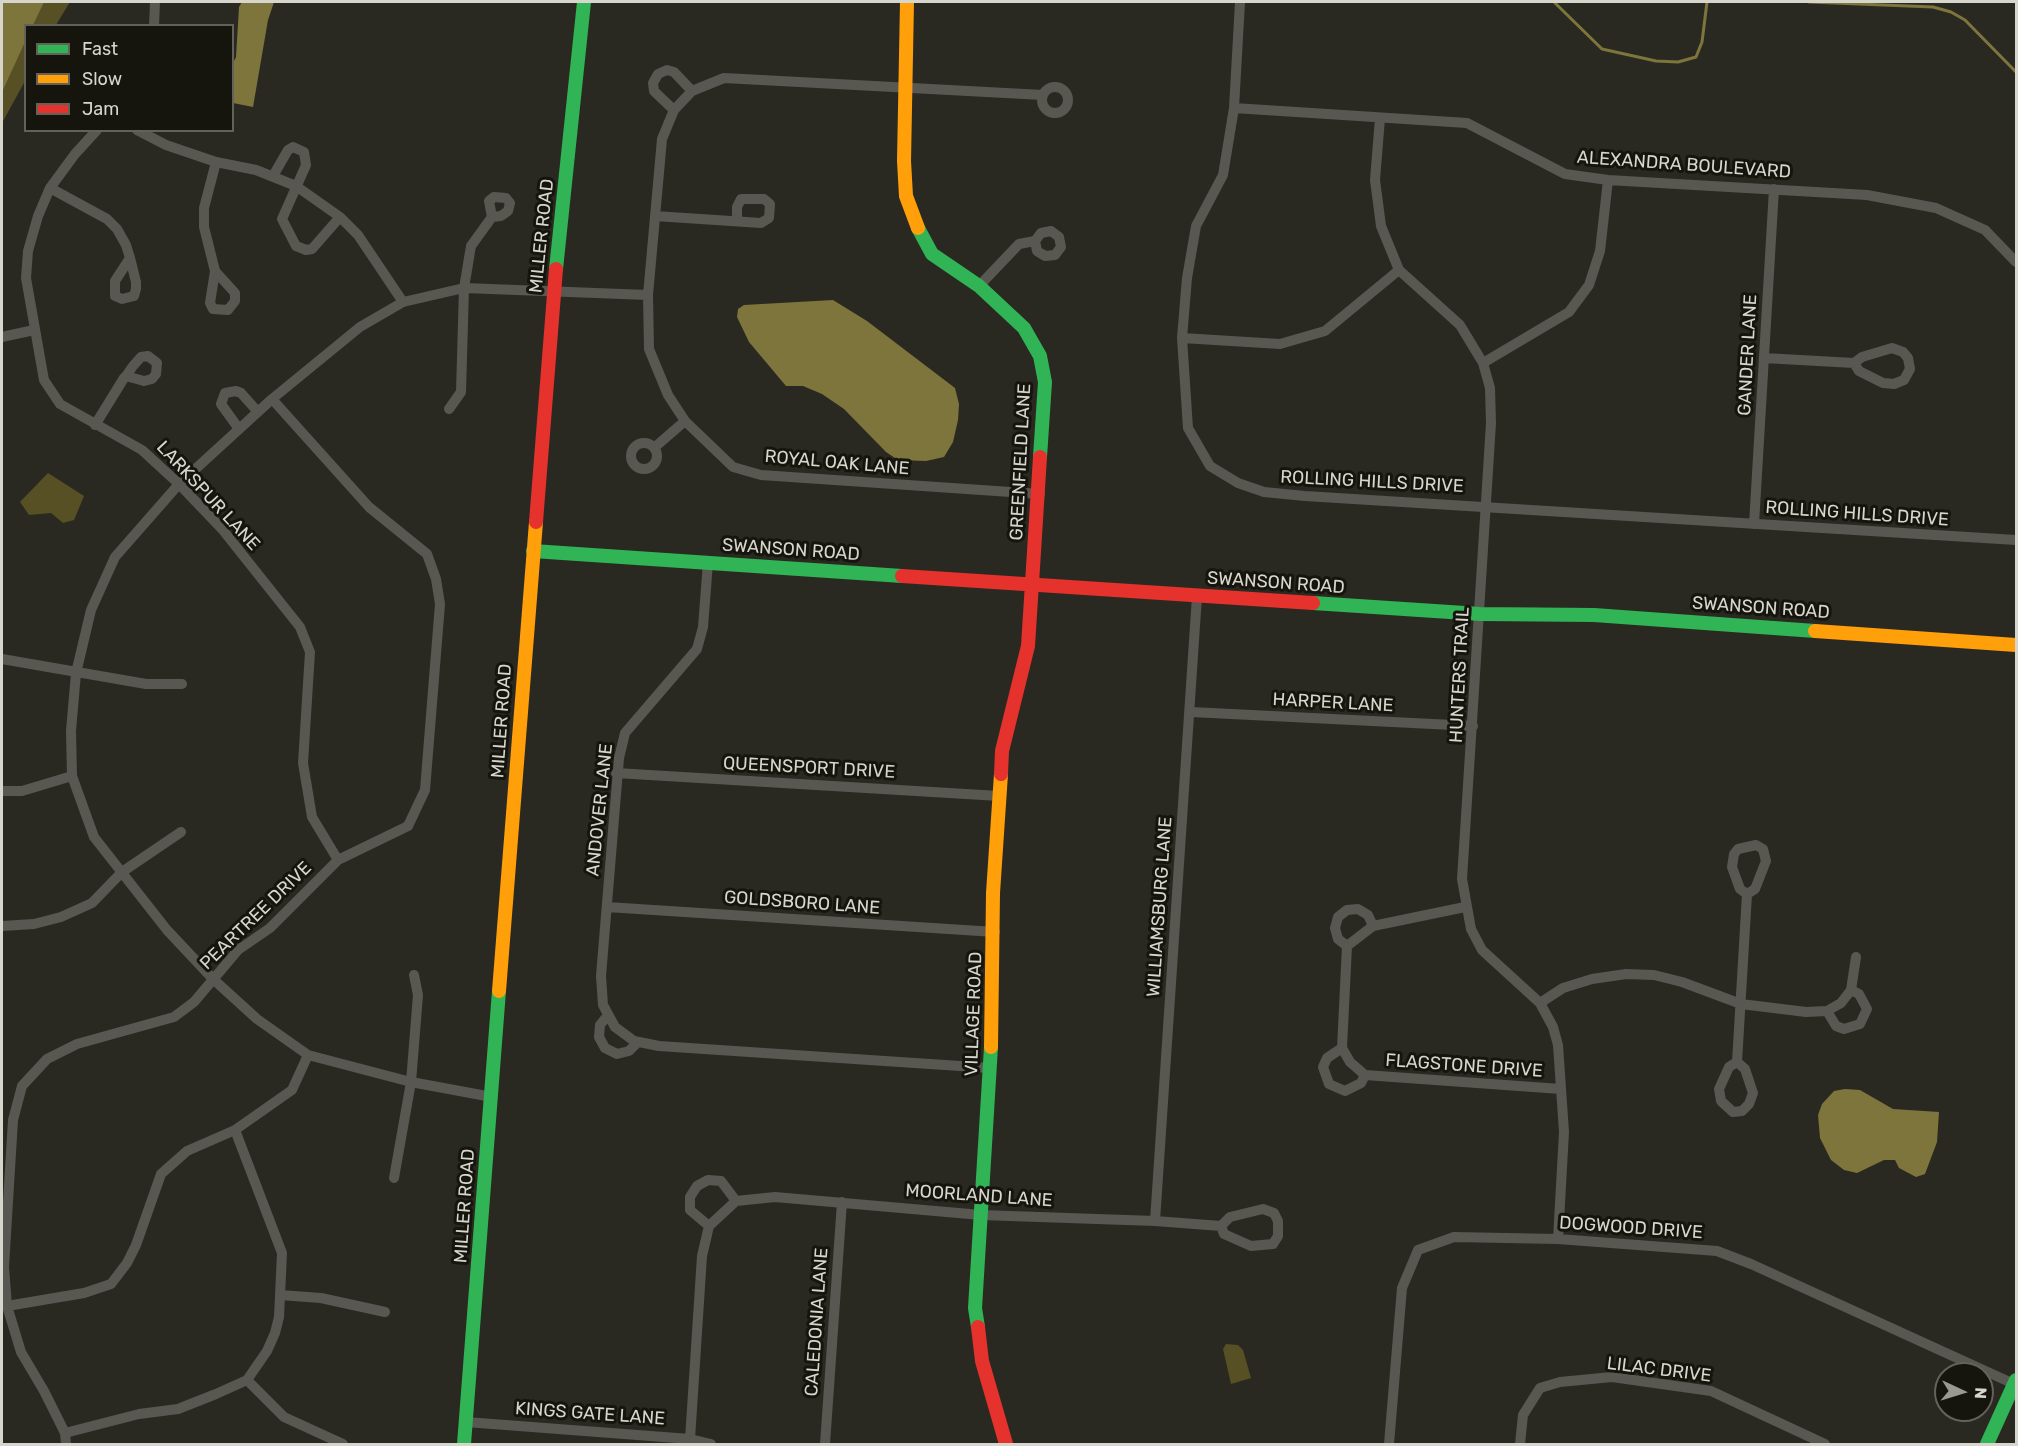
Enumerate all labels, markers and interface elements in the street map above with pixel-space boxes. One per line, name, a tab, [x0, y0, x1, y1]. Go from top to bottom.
legend	[24, 24, 234, 132]
text: Fast	[82, 38, 118, 60]
text: Slow	[82, 68, 122, 90]
text: Jam	[82, 98, 119, 120]
street label: ALEXANDRA BOULEVARD	[1576, 147, 1792, 183]
street label: MILLER ROAD	[525, 178, 559, 294]
street label: GANDER LANE	[1734, 294, 1762, 416]
street label: GREENFIELD LANE	[1006, 383, 1036, 541]
street label: LARKSPUR LANE	[152, 437, 264, 555]
street label: ROYAL OAK LANE	[764, 446, 910, 480]
street label: ROLLING HILLS DRIVE	[1280, 466, 1464, 498]
street label: ROLLING HILLS DRIVE	[1765, 497, 1949, 531]
street label: SWANSON ROAD	[721, 534, 861, 566]
street label: SWANSON ROAD	[1206, 567, 1346, 599]
street label: SWANSON ROAD	[1691, 592, 1831, 624]
street label: HUNTERS TRAIL	[1446, 607, 1474, 743]
street label: MILLER ROAD	[487, 663, 517, 779]
street label: HARPER LANE	[1272, 689, 1394, 717]
street label: ANDOVER LANE	[582, 743, 618, 877]
street label: QUEENSPORT DRIVE	[722, 753, 896, 783]
street label: WILLIAMSBURG LANE	[1143, 816, 1177, 998]
street label: PEARTREE DRIVE	[196, 857, 316, 975]
street label: GOLDSBORO LANE	[723, 887, 881, 919]
street label: VILLAGE ROAD	[961, 951, 987, 1077]
street label: FLAGSTONE DRIVE	[1385, 1050, 1543, 1082]
street label: MILLER ROAD	[450, 1148, 480, 1264]
street label: MOORLAND LANE	[905, 1180, 1053, 1212]
street label: DOGWOOD DRIVE	[1558, 1212, 1704, 1244]
street label: CALEDONIA LANE	[801, 1247, 833, 1397]
street label: LILAC DRIVE	[1605, 1353, 1713, 1387]
north arrow	[1934, 1362, 1994, 1422]
text: N	[1971, 1387, 1990, 1400]
street label: KINGS GATE LANE	[514, 1398, 666, 1430]

